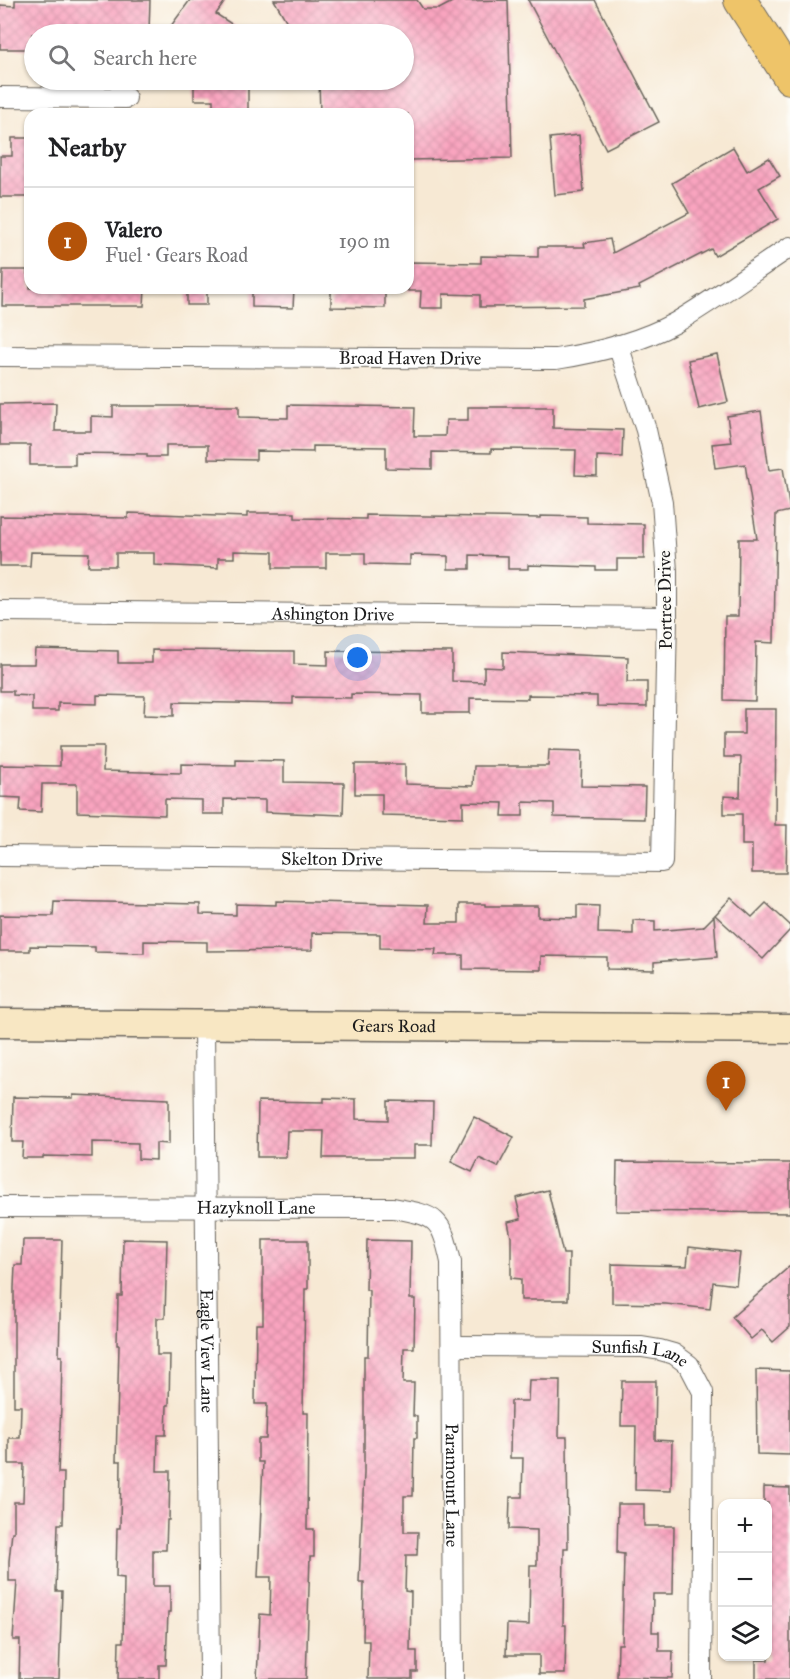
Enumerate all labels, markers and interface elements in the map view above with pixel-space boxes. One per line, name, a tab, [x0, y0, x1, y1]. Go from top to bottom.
search box	[24, 24, 414, 90]
icon: search	[45, 41, 78, 74]
text: Search here	[93, 44, 197, 71]
text: Nearby	[48, 131, 126, 163]
text: Valero	[105, 216, 162, 243]
text: 1	[64, 229, 71, 253]
text: 190 m	[339, 229, 390, 253]
text: Fuel · Gears Road	[105, 243, 248, 267]
street label: Broad Haven Drive	[339, 347, 481, 370]
street label: Portree Drive	[653, 550, 677, 650]
street label: Ashington Drive	[271, 602, 394, 626]
your location	[343, 643, 372, 672]
street label: Skelton Drive	[281, 848, 383, 870]
street label: Gears Road	[352, 1015, 436, 1037]
pin: 1	[706, 1062, 746, 1111]
street label: Hazyknoll Lane	[197, 1197, 315, 1219]
street label: Eagle View Lane	[195, 1289, 219, 1413]
street label: Sunfish Lane	[592, 1336, 693, 1372]
street label: Paramount Lane	[441, 1423, 463, 1547]
map controls	[718, 1499, 772, 1661]
button: +	[718, 1499, 772, 1553]
button: −	[718, 1553, 772, 1607]
button: layers	[718, 1607, 772, 1661]

